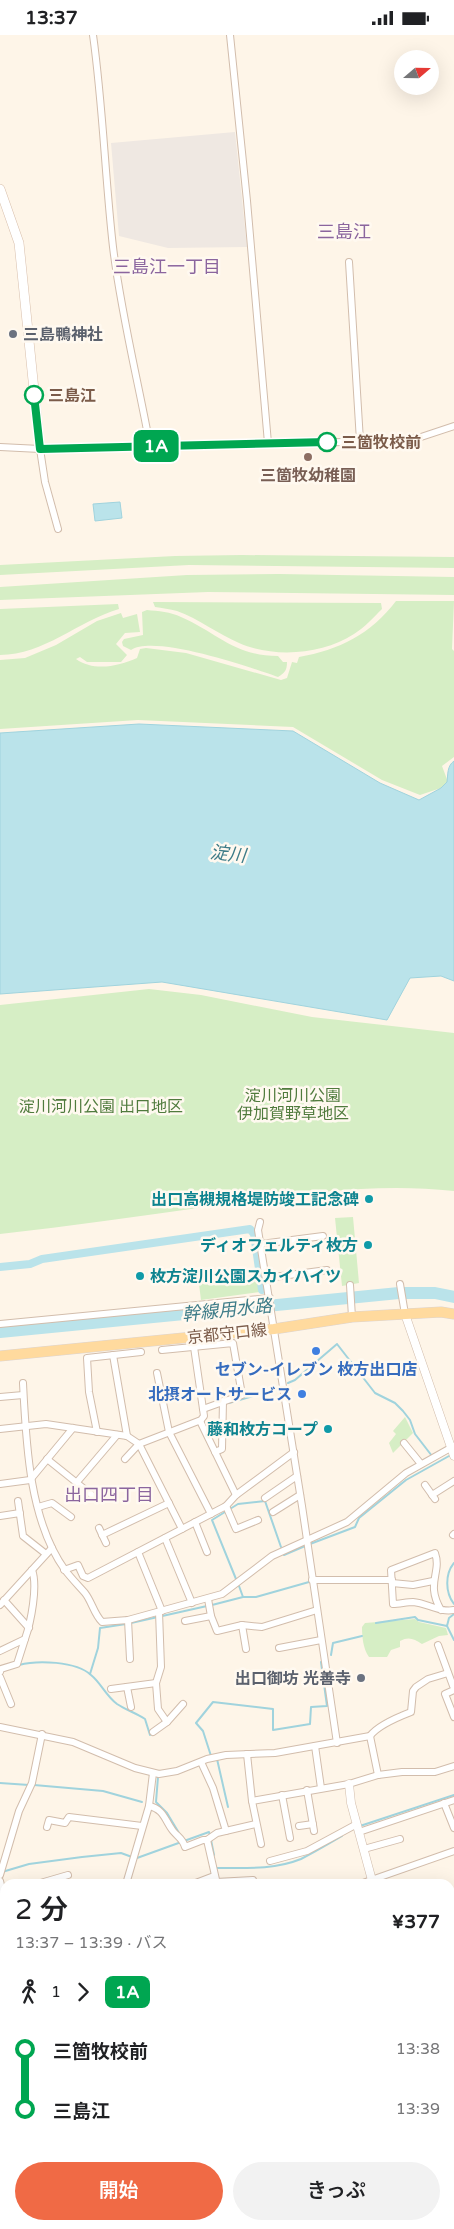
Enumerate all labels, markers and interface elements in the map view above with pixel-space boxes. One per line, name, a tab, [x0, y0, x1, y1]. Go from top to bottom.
text: 13:37	[25, 7, 78, 29]
north arrow	[394, 50, 439, 95]
map controls	[394, 50, 439, 95]
district label: 三島江	[317, 221, 371, 243]
district label: 三島江一丁目	[113, 256, 221, 278]
place label: 三島鴨神社	[23, 325, 103, 345]
marker: 三島鴨神社	[7, 328, 19, 340]
marker: 三島江	[24, 385, 44, 405]
place label: 三島江	[48, 386, 96, 406]
line badge: 1A	[134, 430, 178, 462]
marker: 三箇牧校前	[317, 432, 337, 452]
place label: 三箇牧校前	[341, 433, 421, 453]
text: 1A	[144, 435, 168, 457]
marker: 三箇牧幼稚園	[302, 451, 314, 463]
place label: 三箇牧幼稚園	[260, 466, 356, 486]
water label: 淀川	[209, 841, 249, 867]
park label: 淀川河川公園 伊加賀野草地区	[237, 1086, 349, 1124]
park label: 淀川河川公園 出口地区	[19, 1097, 183, 1117]
place label: 出口高槻規格堤防竣工記念碑	[151, 1190, 359, 1210]
marker: 出口高槻規格堤防竣工記念碑	[363, 1193, 375, 1205]
place label: ディオフェルティ枚方	[200, 1236, 358, 1256]
marker: ディオフェルティ枚方	[362, 1239, 374, 1251]
place label: 枚方淀川公園スカイハイツ	[150, 1267, 341, 1287]
marker: 枚方淀川公園スカイハイツ	[134, 1270, 146, 1282]
water label: 幹線用水路	[181, 1294, 275, 1326]
street label: 京都守口線	[186, 1320, 268, 1348]
marker: セブン-イレブン 枚方出口店	[310, 1345, 322, 1357]
place label: セブン-イレブン 枚方出口店	[215, 1360, 417, 1380]
place label: 北摂オートサービス	[148, 1385, 292, 1405]
marker: 北摂オートサービス	[296, 1388, 308, 1400]
place label: 藤和枚方コープ	[207, 1420, 318, 1440]
marker: 藤和枚方コープ	[322, 1423, 334, 1435]
district label: 出口四丁目	[64, 1484, 154, 1506]
place label: 出口御坊 光善寺	[235, 1669, 351, 1689]
marker: 出口御坊 光善寺	[355, 1672, 367, 1684]
text: 2 分	[15, 1893, 68, 1927]
text: ¥377	[392, 1911, 440, 1933]
text: 13:37 – 13:39 · バス	[15, 1933, 167, 1953]
icon: walk	[15, 1978, 43, 2006]
icon: forward	[69, 1978, 97, 2006]
text: 1A	[115, 1981, 140, 2003]
text: 1	[51, 1982, 61, 2002]
text: 13:38	[396, 2039, 440, 2059]
text: 三箇牧校前	[53, 2041, 148, 2063]
text: 13:39	[396, 2099, 440, 2119]
text: 三島江	[53, 2101, 110, 2123]
button: 開始	[15, 2162, 223, 2220]
button: きっぷ	[233, 2162, 440, 2220]

